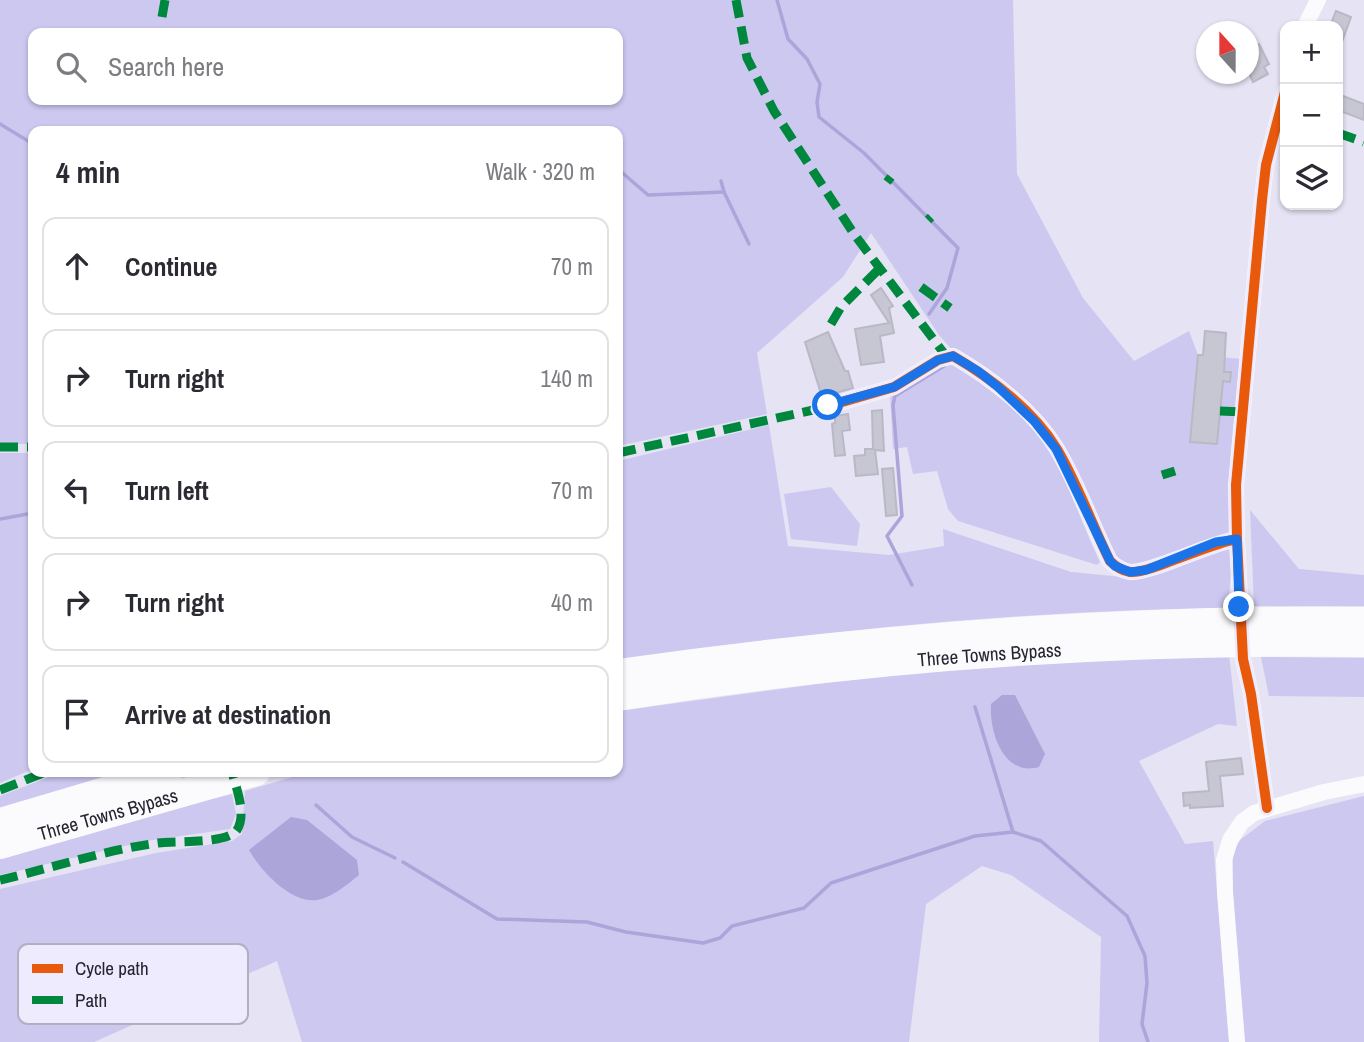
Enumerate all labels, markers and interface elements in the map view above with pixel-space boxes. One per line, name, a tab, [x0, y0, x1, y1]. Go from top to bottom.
north arrow	[1196, 21, 1259, 84]
map controls	[1280, 21, 1343, 210]
button: +	[1280, 21, 1343, 84]
search box	[28, 28, 623, 105]
icon: search	[52, 48, 90, 86]
text: Search here	[108, 49, 224, 84]
button: −	[1280, 84, 1343, 147]
button: layers	[1280, 147, 1343, 210]
text: 4 min	[56, 152, 120, 192]
text: Walk · 320 m	[486, 156, 595, 187]
icon: ahead	[58, 247, 96, 285]
text: Continue	[125, 249, 217, 284]
text: 70 m	[551, 251, 593, 282]
icon: right	[58, 359, 96, 397]
text: Turn right	[125, 361, 224, 396]
text: 140 m	[541, 363, 593, 394]
route start	[812, 389, 843, 420]
icon: left	[58, 471, 96, 509]
text: Turn left	[125, 473, 209, 508]
text: 70 m	[551, 475, 593, 506]
icon: right	[58, 583, 96, 621]
text: Turn right	[125, 585, 224, 620]
text: 40 m	[551, 587, 593, 618]
route end	[1223, 591, 1254, 622]
street label: Three Towns Bypass	[916, 636, 1062, 673]
icon: arrive	[58, 695, 96, 733]
text: Arrive at destination	[125, 697, 331, 732]
street label: Three Towns Bypass	[35, 782, 181, 847]
legend	[18, 944, 248, 1024]
text: Cycle path	[75, 955, 149, 981]
text: Path	[75, 987, 107, 1013]

